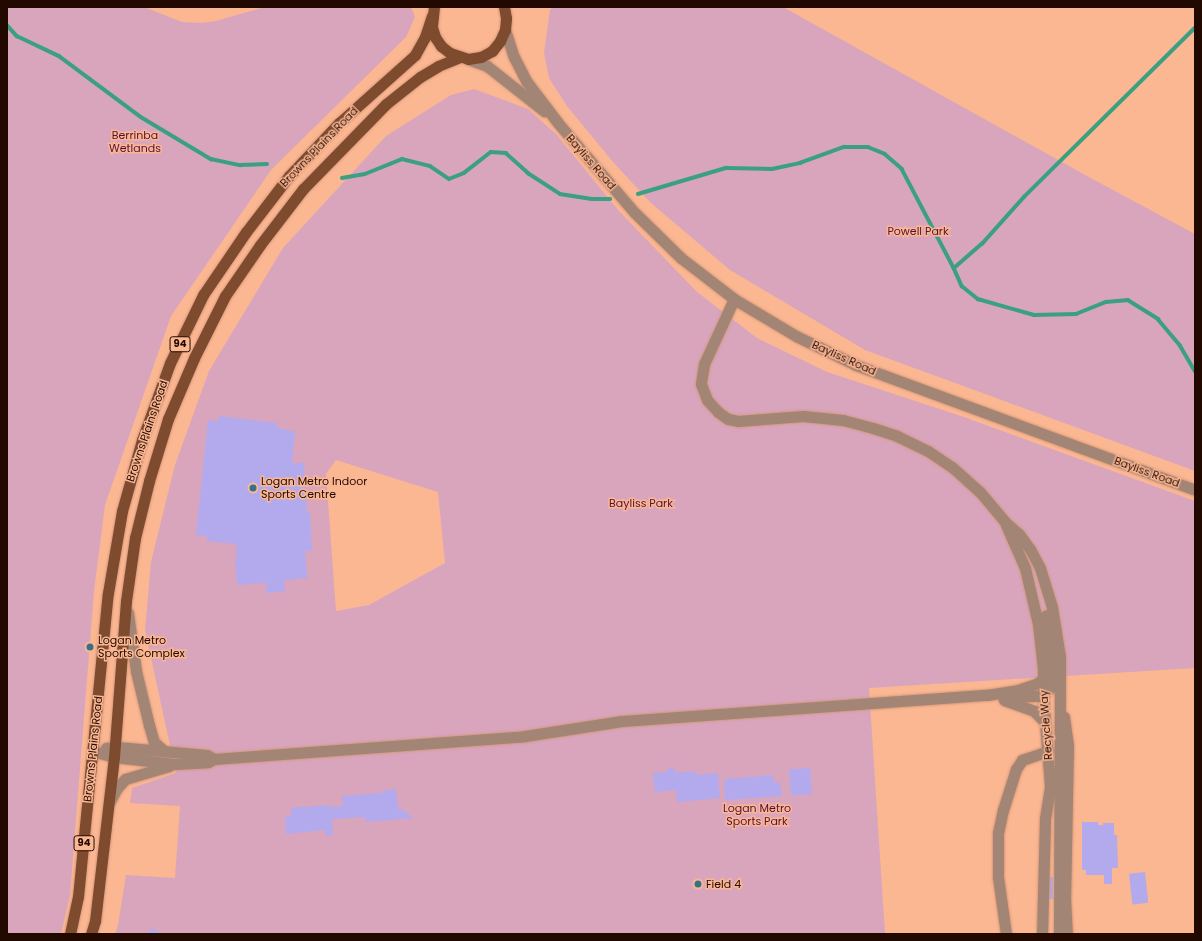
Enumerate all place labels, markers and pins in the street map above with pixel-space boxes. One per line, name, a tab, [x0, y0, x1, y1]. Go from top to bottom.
place label: Logan Metro Indoor Sports Centre	[261, 475, 367, 501]
marker: Logan Metro Indoor Sports Centre	[248, 483, 258, 493]
place label: Logan Metro Sports Complex	[98, 634, 185, 660]
marker: Logan Metro Sports Complex	[85, 642, 95, 652]
place label: Field 4	[706, 877, 741, 891]
marker: Field 4	[693, 879, 703, 889]

